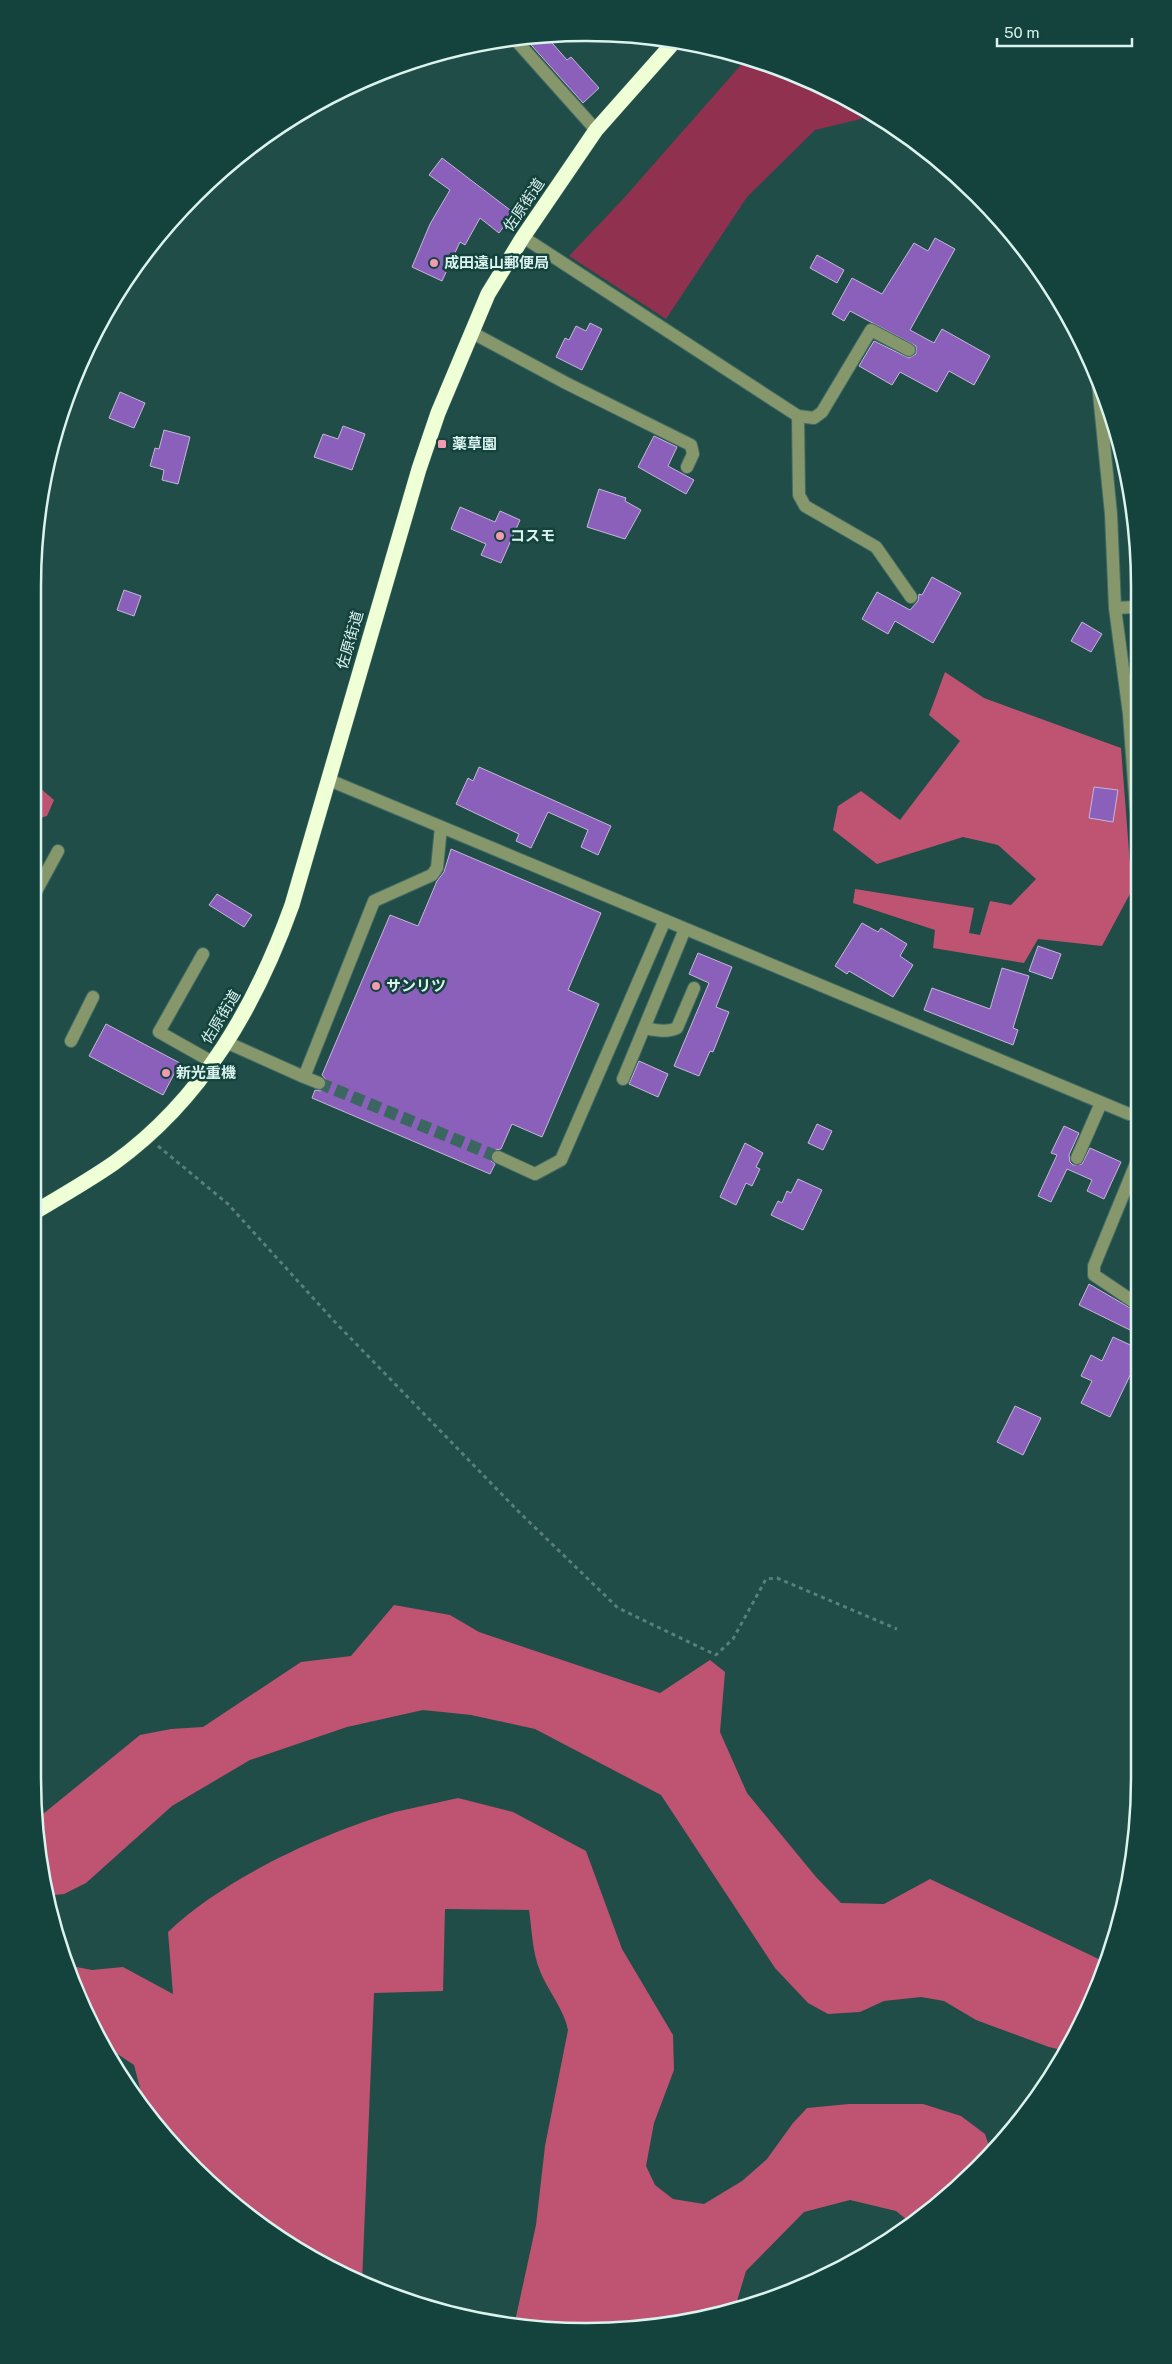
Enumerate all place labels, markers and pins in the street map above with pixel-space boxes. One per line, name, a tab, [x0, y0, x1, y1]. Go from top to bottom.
place label: 成田遠山郵便局	[444, 254, 549, 271]
marker: 成田遠山郵便局	[428, 257, 440, 269]
place label: 薬草園	[452, 435, 497, 452]
marker: 薬草園	[436, 438, 448, 450]
place label: コスモ	[510, 527, 555, 544]
marker: コスモ	[494, 530, 506, 542]
place label: サンリツ	[386, 977, 446, 994]
marker: サンリツ	[370, 980, 382, 992]
place label: 新光重機	[176, 1064, 236, 1081]
marker: 新光重機	[160, 1067, 172, 1079]

